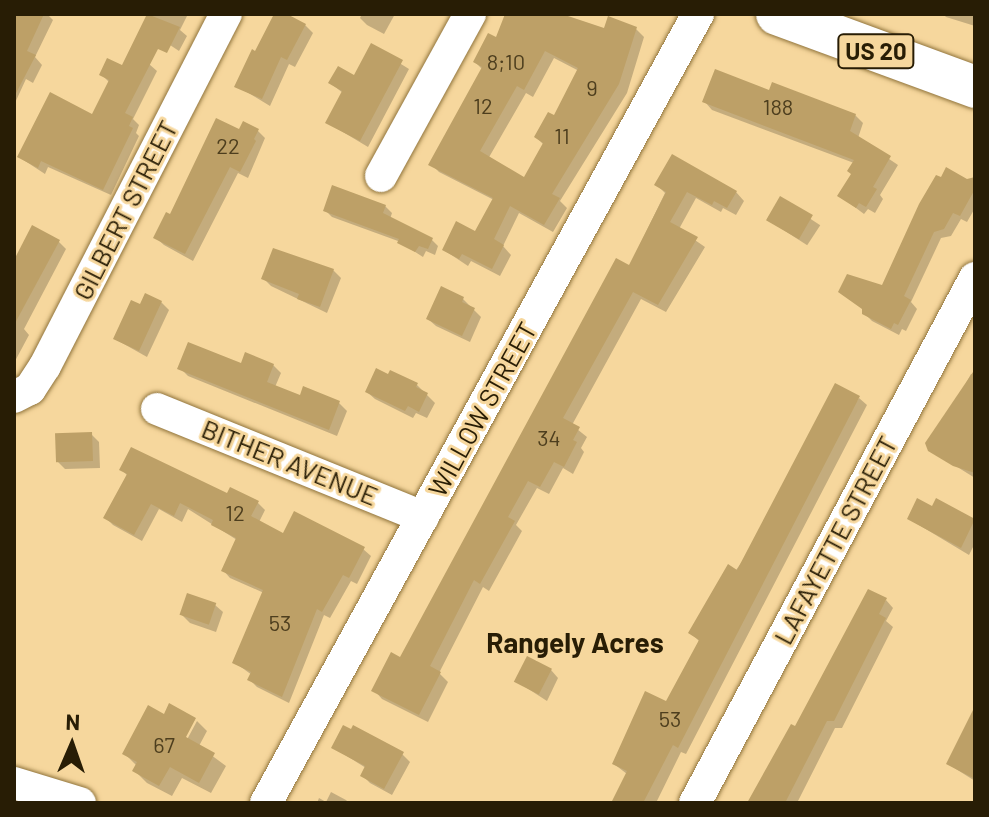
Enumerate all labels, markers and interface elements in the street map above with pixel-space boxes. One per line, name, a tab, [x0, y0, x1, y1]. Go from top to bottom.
road number: US 20	[836, 31, 916, 71]
house number: 8;10	[487, 49, 525, 75]
house number: 9	[586, 75, 598, 101]
house number: 12	[473, 93, 493, 119]
house number: 188	[763, 94, 793, 120]
street label: GILBERT STREET	[66, 115, 184, 305]
house number: 11	[554, 123, 570, 149]
house number: 22	[216, 133, 240, 159]
street label: WILLOW STREET	[421, 316, 543, 502]
street label: BITHER AVENUE	[197, 413, 383, 511]
house number: 34	[537, 425, 561, 451]
street label: LAFAYETTE STREET	[767, 431, 903, 649]
house number: 12	[225, 500, 245, 526]
house number: 53	[269, 610, 291, 636]
district label: Rangely Acres	[486, 625, 664, 659]
north arrow	[32, 705, 112, 785]
house number: 53	[659, 706, 681, 732]
text: N	[65, 708, 81, 734]
house number: 67	[153, 732, 175, 758]

